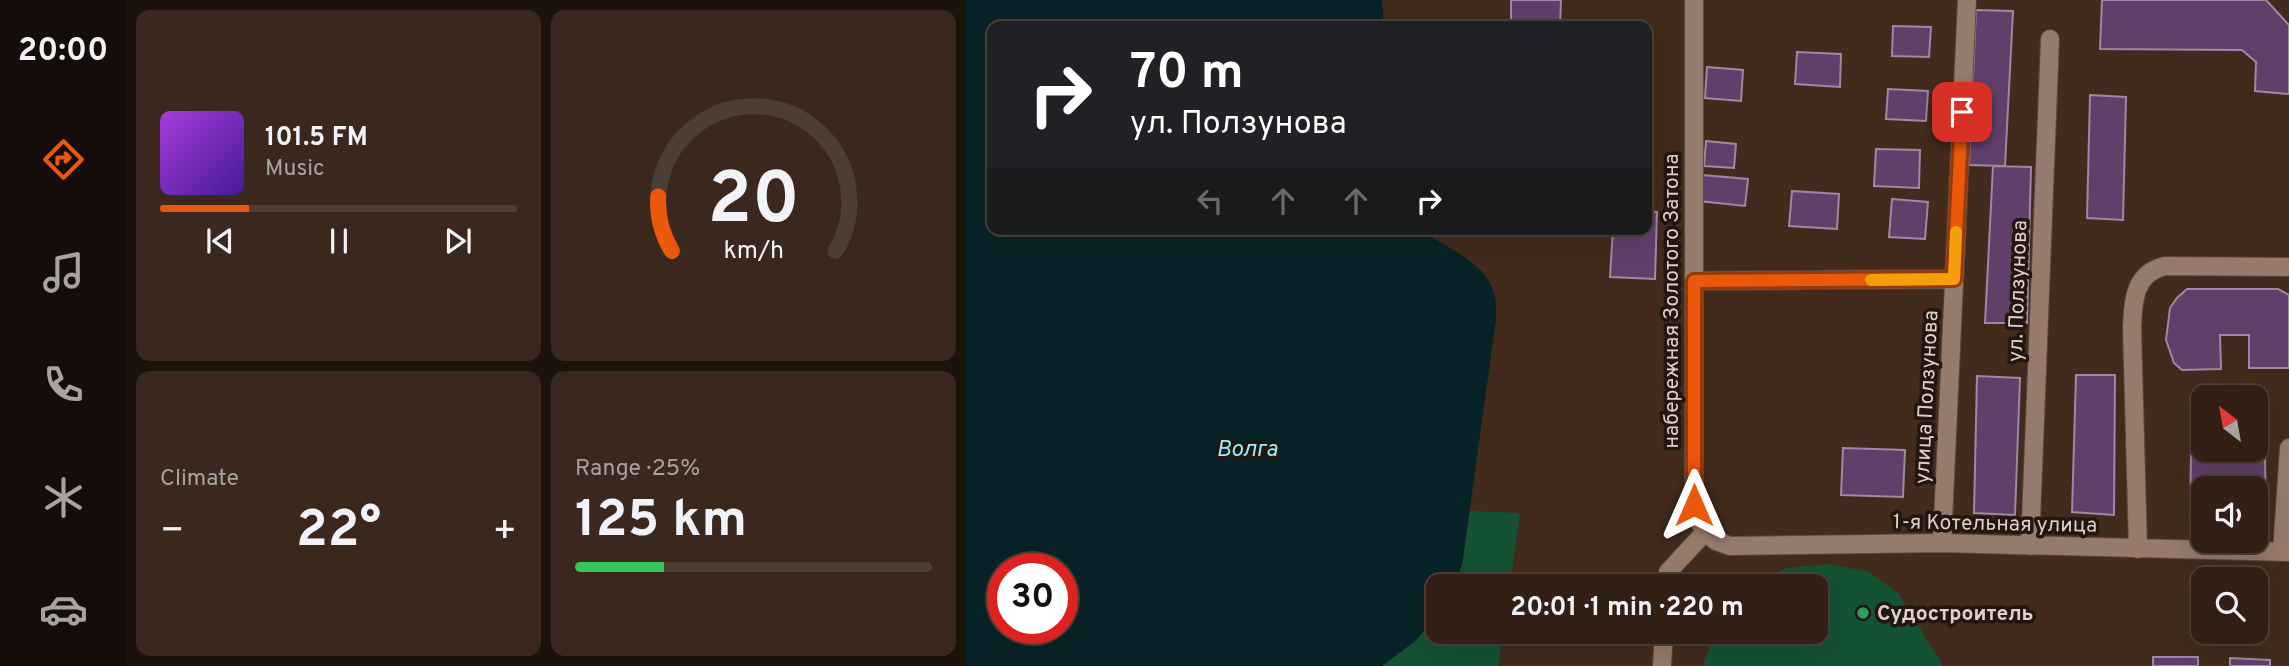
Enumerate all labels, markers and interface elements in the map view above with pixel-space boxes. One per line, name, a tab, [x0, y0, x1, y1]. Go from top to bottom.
text: 20:00	[18, 32, 108, 72]
text: 70 m	[1130, 44, 1244, 106]
icon: right	[1015, 49, 1106, 140]
pin	[1932, 82, 1992, 142]
icon: arrive	[1943, 93, 1981, 131]
text: ул. Ползунова	[1130, 105, 1347, 145]
text: 101.5 FM	[265, 122, 368, 155]
icon: directions	[39, 135, 88, 184]
street label: набережная Золотого Затона	[1659, 154, 1686, 448]
text: Music	[265, 155, 325, 184]
text: 20	[707, 158, 800, 250]
icon: left	[1191, 182, 1229, 220]
icon: ahead	[1264, 182, 1302, 220]
icon: ahead	[1337, 182, 1375, 220]
icon: right	[1410, 182, 1448, 220]
street label: ул. Ползунова	[2003, 220, 2034, 363]
icon: previous	[201, 222, 239, 260]
icon: pause	[320, 222, 358, 260]
icon: next	[439, 222, 477, 260]
text: km/h	[723, 236, 784, 268]
icon: music	[39, 248, 88, 297]
street label: улица Ползунова	[1909, 309, 1946, 485]
icon: phone	[39, 360, 88, 409]
north arrow	[2191, 385, 2268, 462]
map controls	[2191, 385, 2268, 644]
water label: Волга	[1216, 436, 1278, 465]
text: Range · 25%	[575, 455, 700, 484]
text: Climate	[160, 465, 239, 494]
position arrow	[1657, 468, 1731, 542]
icon: climate	[39, 473, 88, 522]
button: sound	[2191, 476, 2268, 553]
text: 125 km	[575, 489, 747, 555]
text: 22°	[296, 499, 381, 565]
text: −	[160, 508, 185, 557]
text: +	[492, 508, 517, 557]
street label: 1-я Котельная улица	[1893, 509, 2097, 540]
speed limit sign: 30	[987, 553, 1078, 644]
button: search	[2191, 567, 2268, 644]
icon: car	[39, 585, 88, 634]
text: 20:01 · 1 min · 220 m	[1510, 592, 1744, 625]
place label: Судостроитель	[1877, 601, 2034, 628]
marker: Судостроитель	[1855, 605, 1871, 621]

